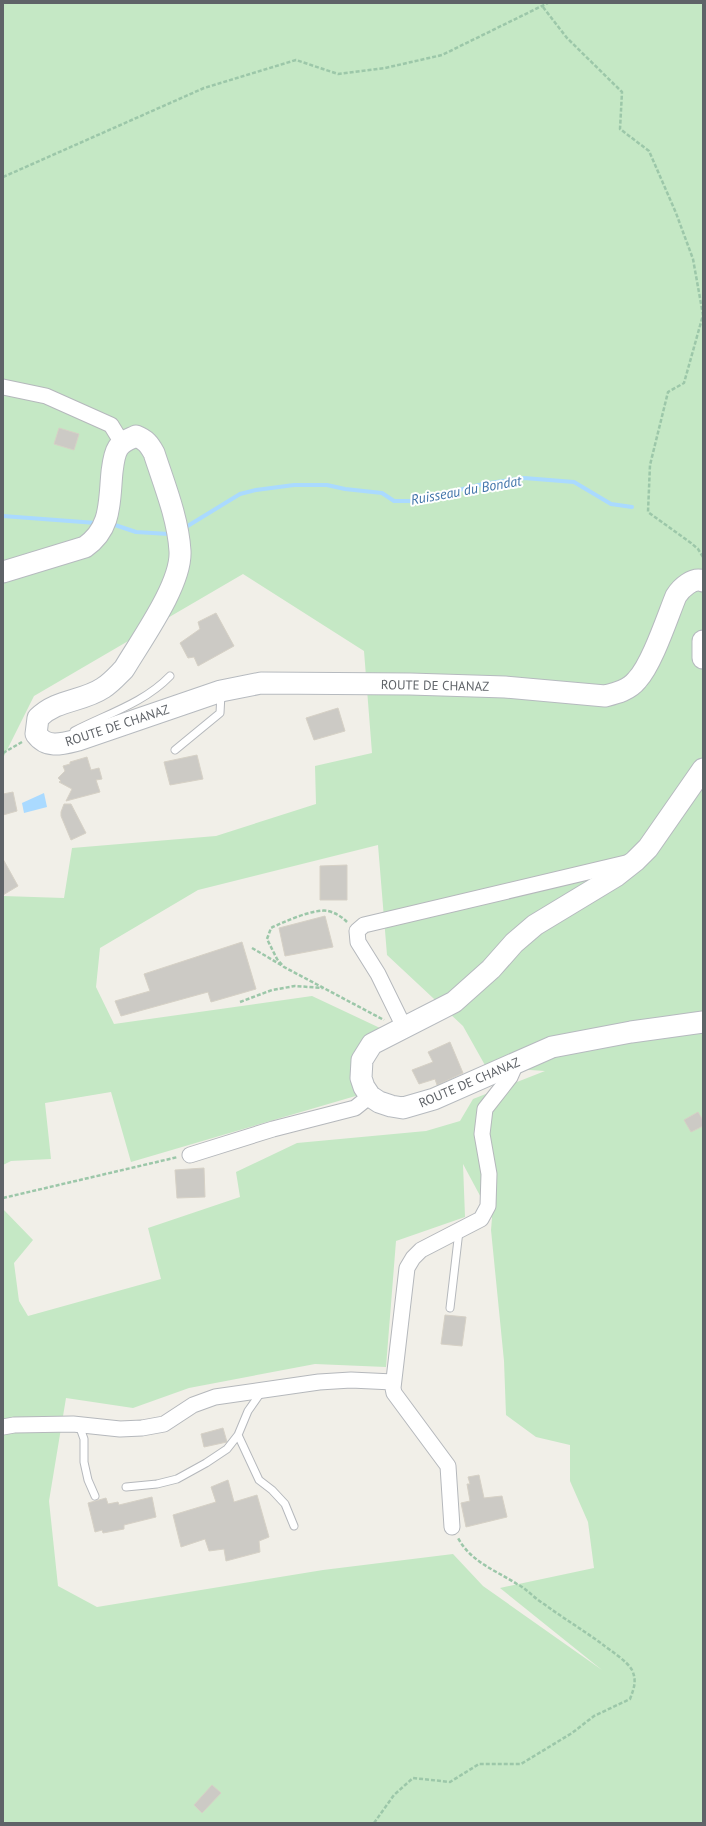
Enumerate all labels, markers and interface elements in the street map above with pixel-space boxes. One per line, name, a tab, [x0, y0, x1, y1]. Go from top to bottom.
water label: Ruisseau du Bondat	[409, 471, 523, 509]
street label: ROUTE DE CHANAZ	[381, 676, 489, 695]
street label: ROUTE DE CHANAZ	[63, 701, 171, 750]
street label: ROUTE DE CHANAZ	[416, 1054, 522, 1111]

